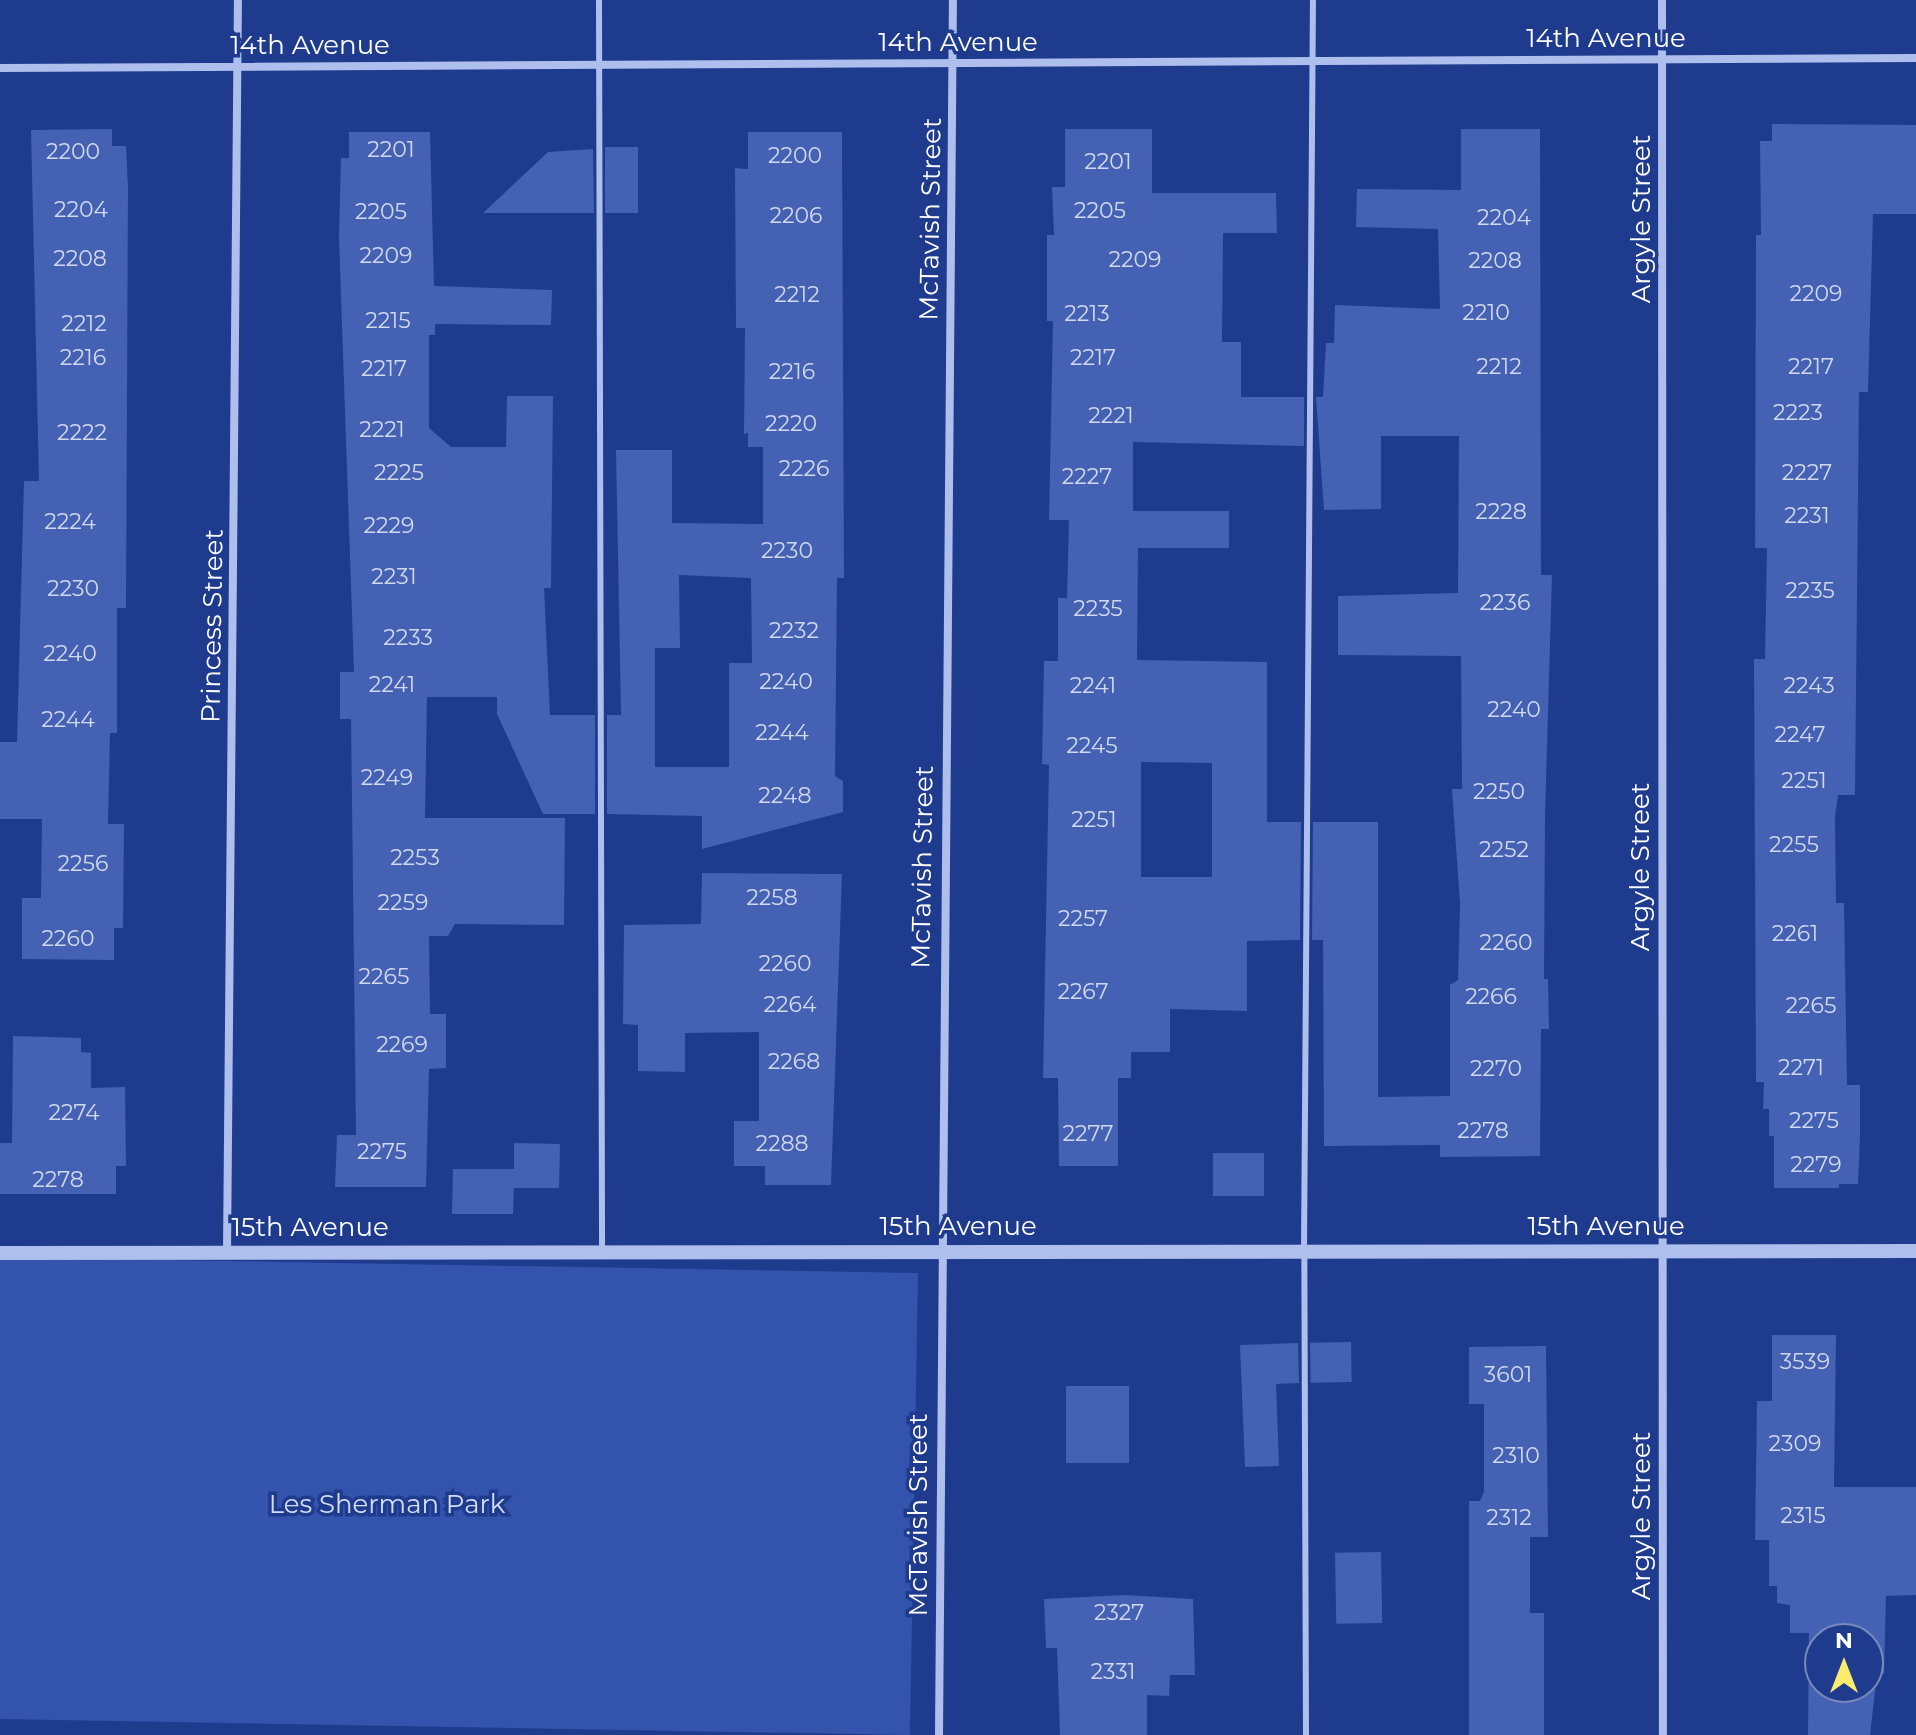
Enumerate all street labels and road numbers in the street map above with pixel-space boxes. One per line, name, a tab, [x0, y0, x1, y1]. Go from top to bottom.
street label: 14th Avenue	[1526, 23, 1686, 55]
street label: 14th Avenue	[878, 27, 1038, 59]
street label: 14th Avenue	[230, 30, 390, 62]
street label: McTavish Street	[914, 117, 948, 321]
street label: Argyle Street	[1626, 135, 1658, 303]
street label: Princess Street	[196, 529, 230, 723]
street label: McTavish Street	[906, 765, 940, 969]
street label: Argyle Street	[1625, 783, 1657, 951]
street label: 15th Avenue	[879, 1211, 1037, 1243]
street label: 15th Avenue	[1527, 1211, 1685, 1243]
street label: 15th Avenue	[231, 1212, 389, 1244]
street label: McTavish Street	[903, 1413, 935, 1617]
street label: Argyle Street	[1626, 1432, 1658, 1600]

